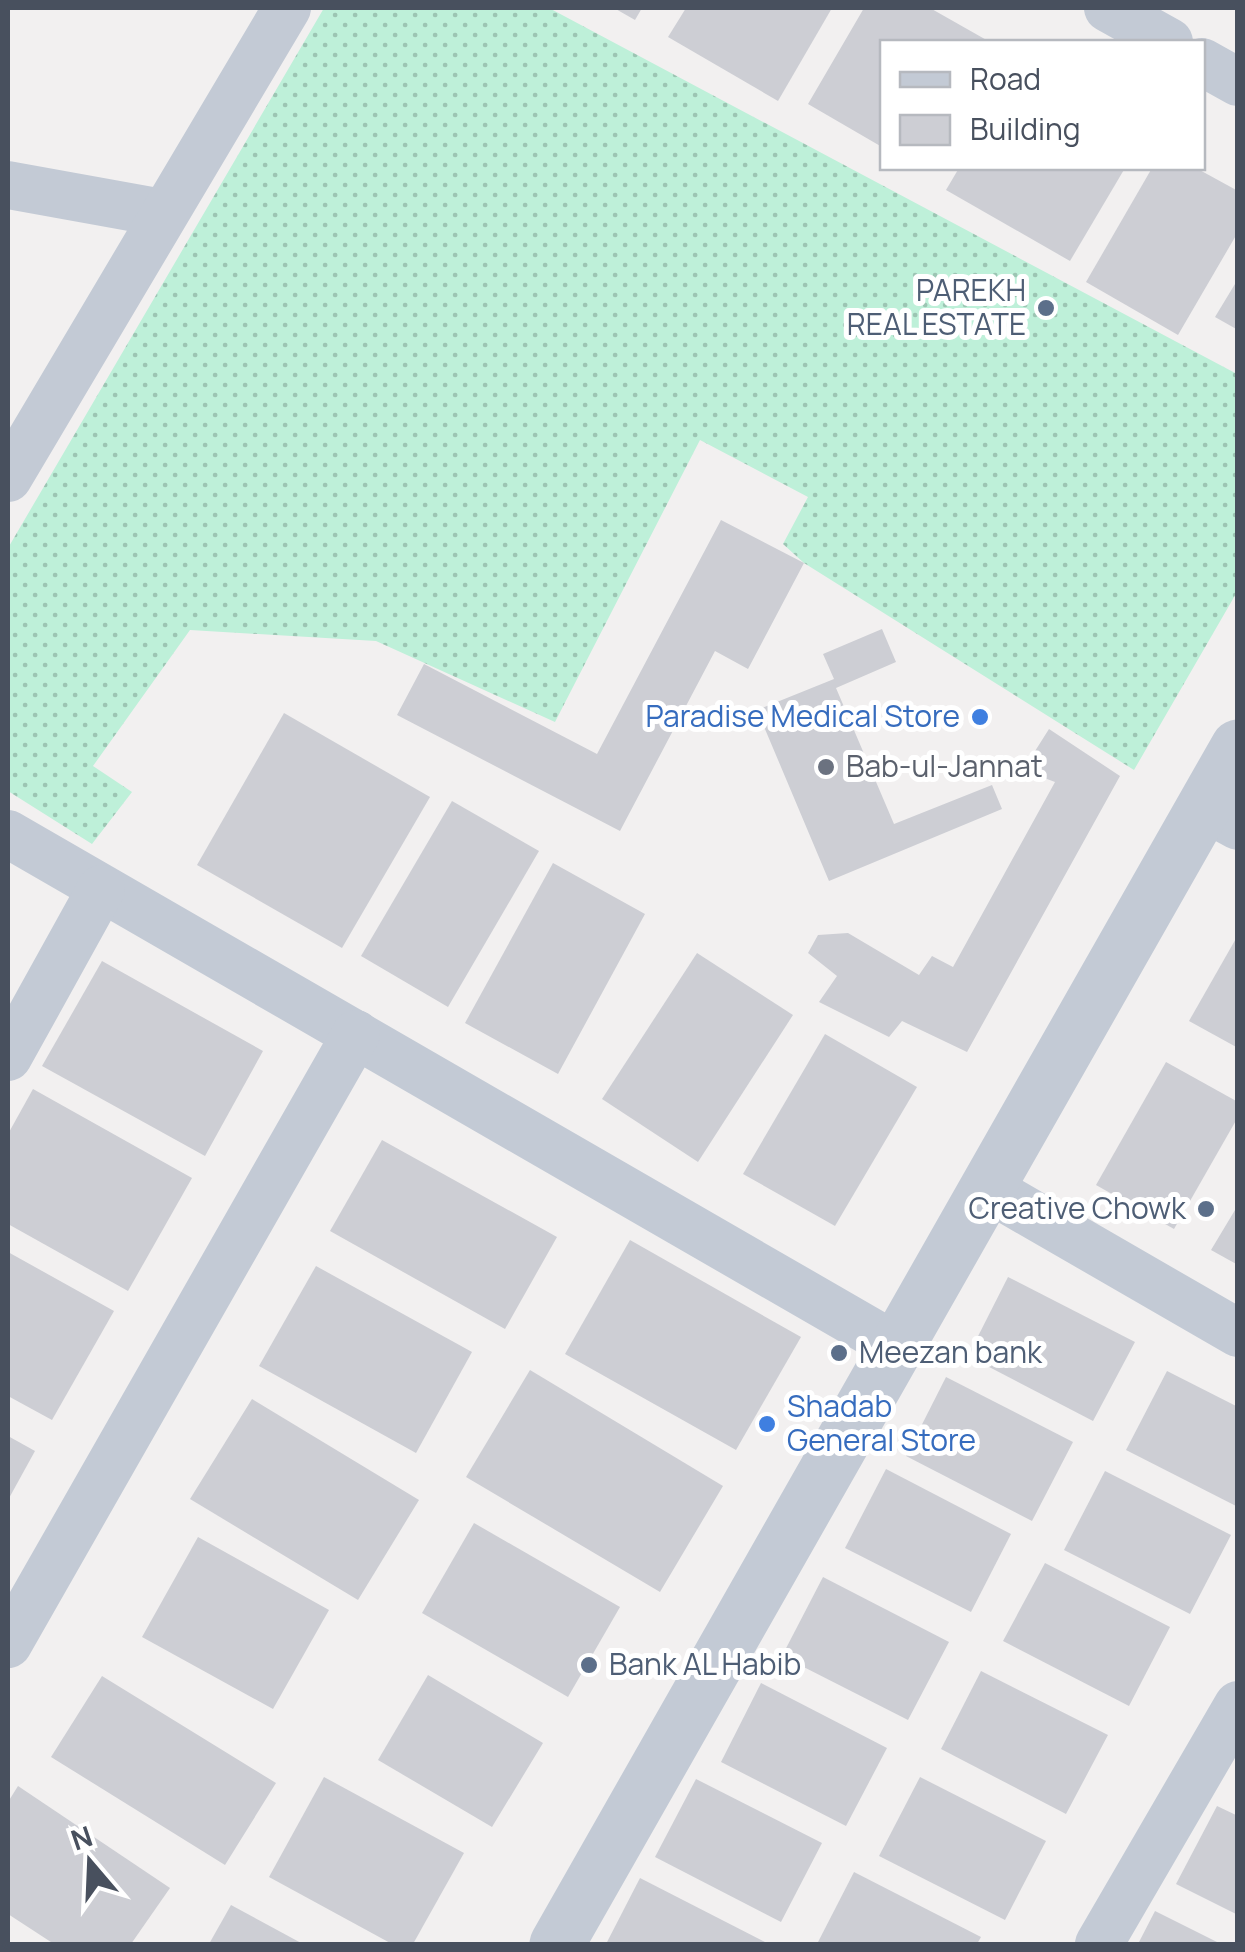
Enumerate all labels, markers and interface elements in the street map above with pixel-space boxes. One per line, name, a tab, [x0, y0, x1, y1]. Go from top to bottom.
legend	[880, 40, 1205, 170]
text: Road	[970, 58, 1041, 99]
text: Building	[970, 108, 1081, 149]
place label: PAREKH REAL ESTATE	[847, 269, 1026, 344]
marker: PAREKH REAL ESTATE	[1035, 297, 1057, 319]
place label: Paradise Medical Store	[646, 695, 960, 736]
marker: Paradise Medical Store	[969, 706, 991, 728]
place label: Bab-ul-Jannat	[846, 745, 1043, 786]
marker: Bab-ul-Jannat	[815, 756, 837, 778]
place label: Creative Chowk	[969, 1187, 1187, 1228]
marker: Creative Chowk	[1195, 1198, 1217, 1220]
place label: Meezan bank	[859, 1331, 1043, 1372]
marker: Meezan bank	[828, 1342, 850, 1364]
place label: Shadab General Store	[787, 1385, 976, 1460]
marker: Shadab General Store	[756, 1413, 778, 1435]
place label: Bank AL Habib	[609, 1643, 801, 1684]
marker: Bank AL Habib	[578, 1654, 600, 1676]
north arrow	[40, 1812, 140, 1912]
text: N	[66, 1816, 97, 1859]

